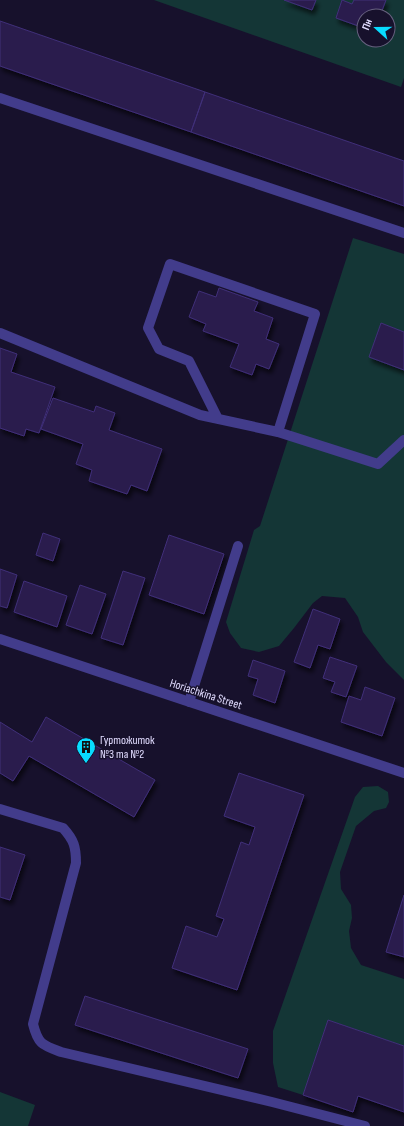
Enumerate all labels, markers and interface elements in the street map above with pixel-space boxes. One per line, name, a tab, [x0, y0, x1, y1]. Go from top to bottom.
north arrow	[356, 8, 396, 48]
text: Пн	[359, 17, 375, 32]
street label: Horiachkina Street	[168, 676, 244, 713]
place label: Гуртожиток №3 та №2	[100, 733, 155, 762]
building icon: Гуртожиток №3 та №2	[75, 736, 97, 764]

